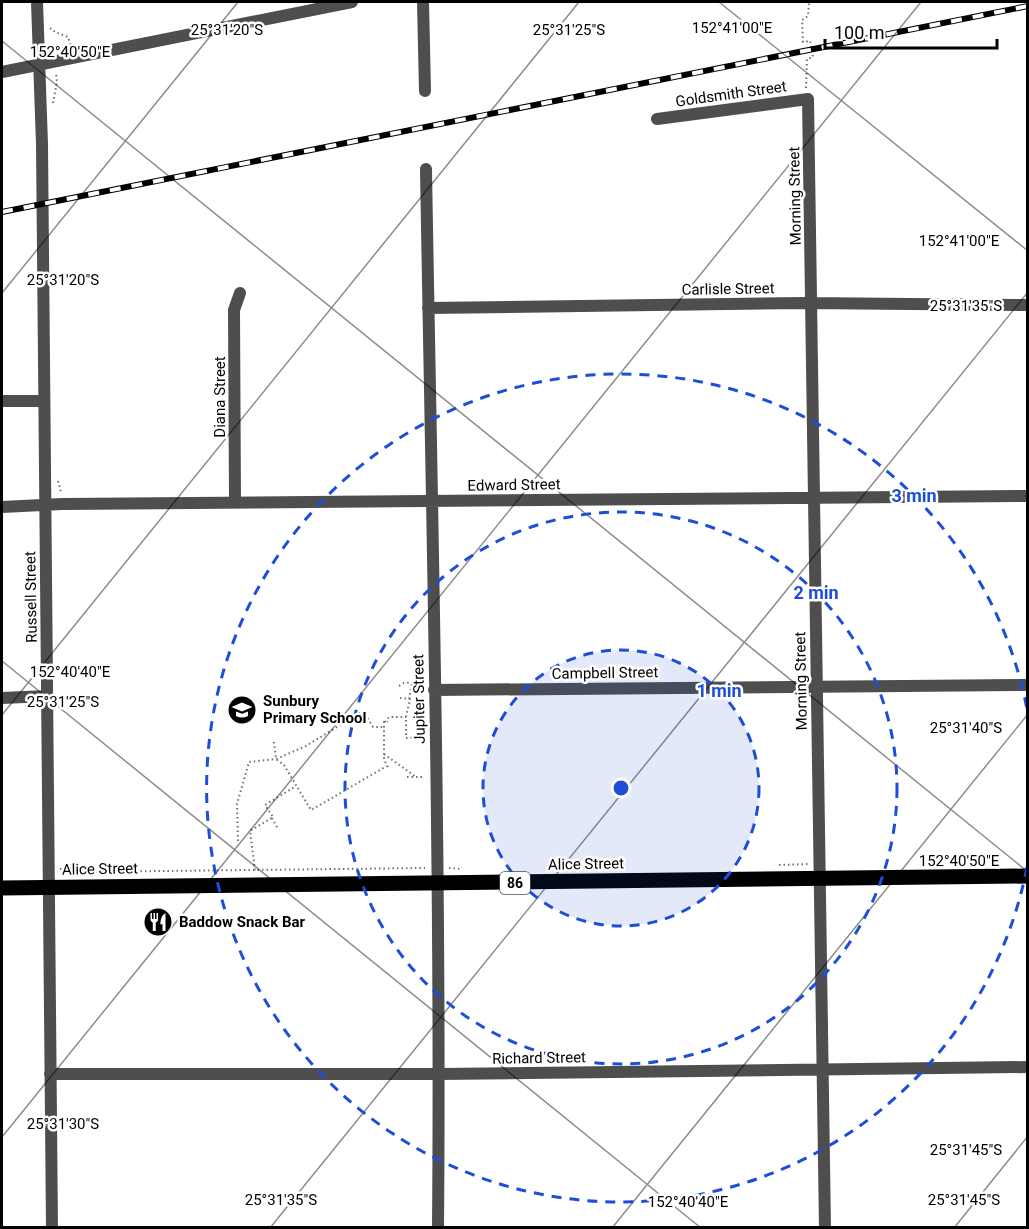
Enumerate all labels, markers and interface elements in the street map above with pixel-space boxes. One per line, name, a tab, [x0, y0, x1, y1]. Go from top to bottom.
scale bar	[825, 12, 998, 50]
text: 152°41'00"E	[692, 19, 773, 37]
text: 25°31'20"S	[191, 21, 263, 39]
text: 25°31'25"S	[533, 21, 605, 39]
text: 100 m	[834, 22, 885, 43]
text: 152°40'50"E	[30, 43, 111, 61]
street label: Goldsmith Street	[674, 77, 788, 111]
street label: Morning Street	[785, 146, 805, 245]
text: 152°41'00"E	[919, 232, 1000, 250]
text: 25°31'20"S	[27, 271, 99, 289]
street label: Carlisle Street	[681, 279, 775, 299]
text: 25°31'35"S	[930, 297, 1002, 315]
street label: Diana Street	[211, 356, 229, 438]
street label: Edward Street	[467, 475, 561, 495]
text: 3 min	[891, 485, 937, 506]
street label: Russell Street	[21, 551, 41, 643]
text: 2 min	[793, 582, 839, 603]
street label: Morning Street	[791, 631, 811, 730]
street label: Jupiter Street	[409, 654, 429, 744]
text: 152°40'40"E	[30, 663, 111, 681]
street label: Campbell Street	[552, 663, 658, 683]
text: 1 min	[696, 680, 742, 701]
place label: Sunbury Primary School	[263, 692, 366, 727]
text: 25°31'25"S	[27, 693, 99, 711]
school or university icon: Sunbury Primary School	[226, 694, 258, 726]
text: 25°31'40"S	[930, 719, 1002, 737]
centre of rings	[611, 778, 631, 798]
text: 152°40'50"E	[919, 852, 1000, 870]
street label: Alice Street	[548, 854, 624, 874]
street label: Alice Street	[62, 859, 138, 879]
road number: 86	[500, 872, 530, 894]
restaurant icon: Baddow Snack Bar	[142, 906, 174, 938]
place label: Baddow Snack Bar	[179, 913, 306, 931]
street label: Richard Street	[492, 1048, 586, 1068]
text: 25°31'30"S	[27, 1115, 99, 1133]
text: 25°31'45"S	[930, 1141, 1002, 1159]
text: 25°31'35"S	[245, 1191, 317, 1209]
text: 25°31'45"S	[928, 1191, 1000, 1209]
text: 152°40'40"E	[648, 1193, 729, 1211]

